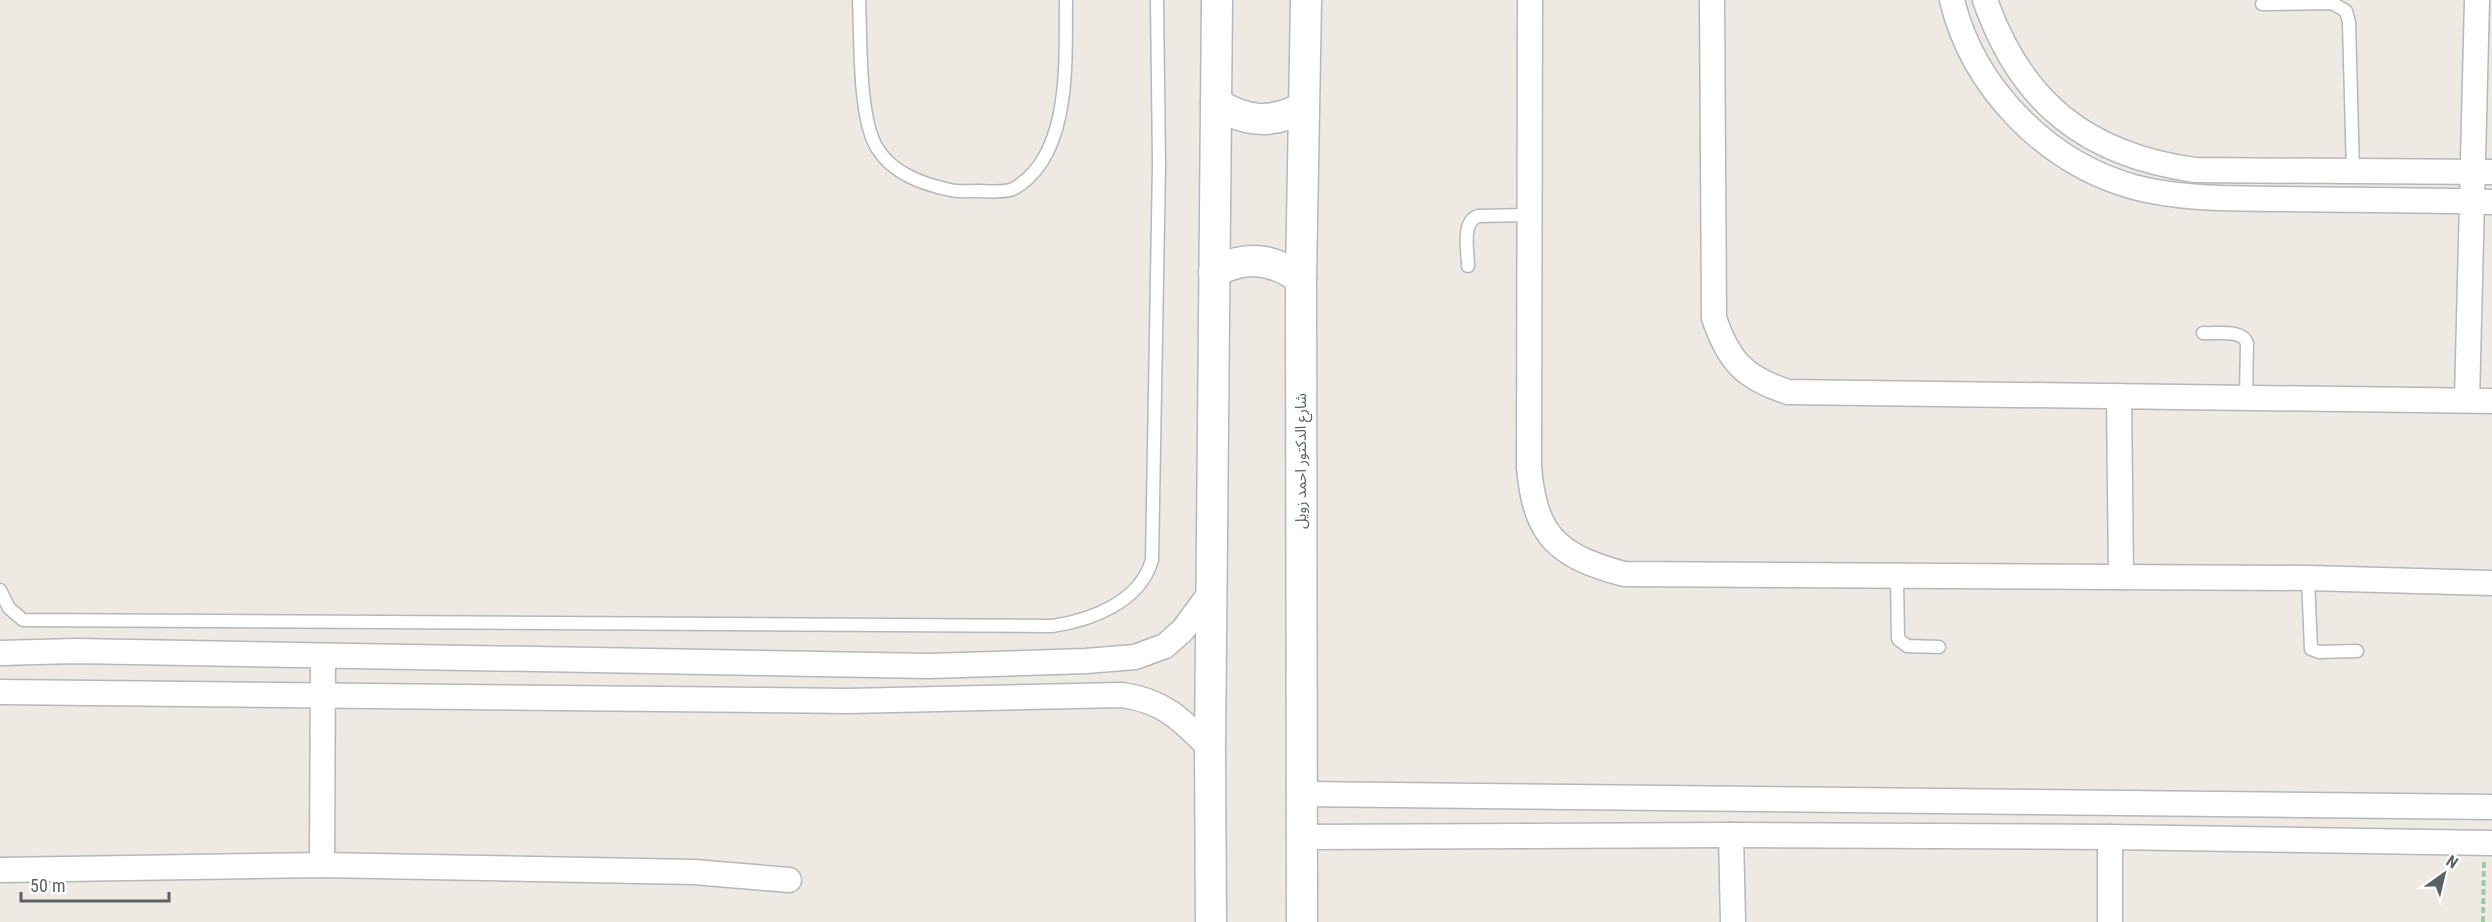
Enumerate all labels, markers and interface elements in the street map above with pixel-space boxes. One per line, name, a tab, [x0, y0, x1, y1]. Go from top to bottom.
street label: شارع الدكتور احمد زويل	[1292, 393, 1313, 529]
north arrow	[2414, 844, 2474, 904]
text: N	[2443, 851, 2461, 873]
scale bar	[21, 865, 170, 903]
text: 50 m	[30, 875, 65, 896]

